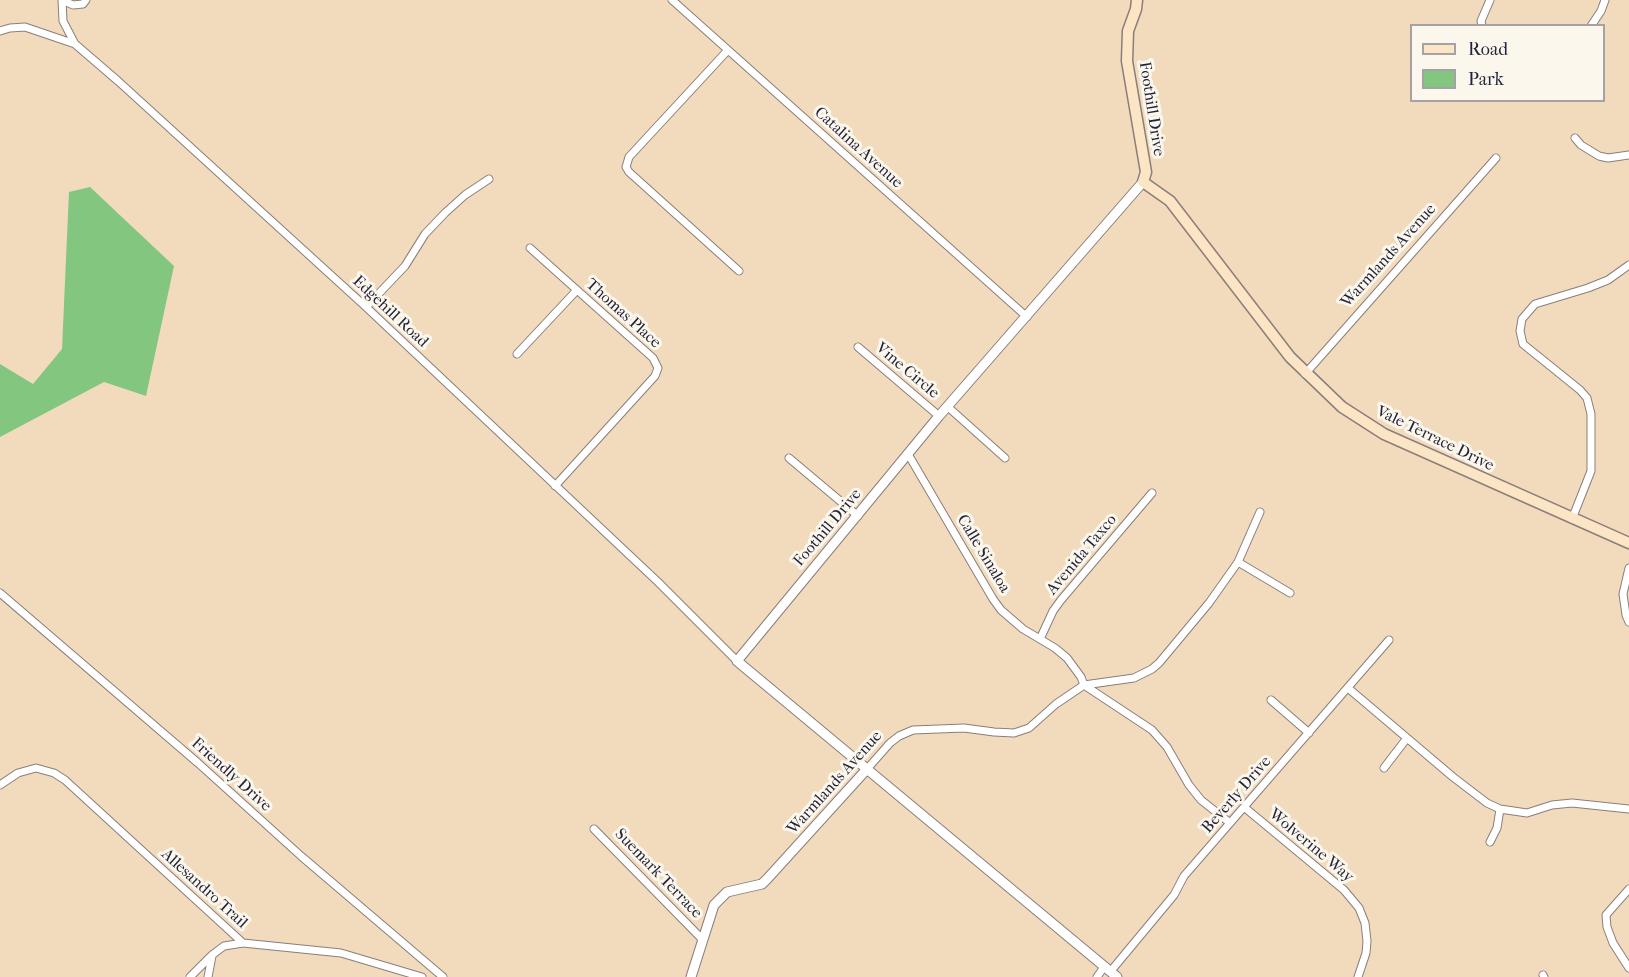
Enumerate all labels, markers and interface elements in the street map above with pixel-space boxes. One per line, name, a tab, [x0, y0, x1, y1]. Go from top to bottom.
legend	[1410, 24, 1605, 102]
text: Road	[1468, 39, 1508, 60]
street label: Foothill Drive	[1134, 60, 1168, 158]
text: Park	[1468, 69, 1504, 90]
street label: Catalina Avenue	[810, 103, 906, 193]
street label: Warmlands Avenue	[1337, 200, 1441, 312]
street label: Edgehill Road	[348, 272, 432, 352]
street label: Thomas Place	[581, 275, 665, 353]
street label: Vine Circle	[871, 339, 943, 403]
street label: Vale Terrace Drive	[1373, 402, 1497, 476]
street label: Foothill Drive	[790, 485, 866, 571]
street label: Calle Sinaloa	[952, 511, 1014, 597]
street label: Avenida Taxco	[1043, 511, 1121, 599]
street label: Warmlands Avenue	[783, 727, 887, 839]
street label: Friendly Drive	[187, 734, 275, 816]
street label: Beverly Drive	[1198, 753, 1276, 837]
street label: Wolverine Way	[1265, 805, 1357, 887]
street label: Suemark Terrace	[610, 825, 706, 923]
street label: Allesandro Trail	[157, 845, 251, 933]

